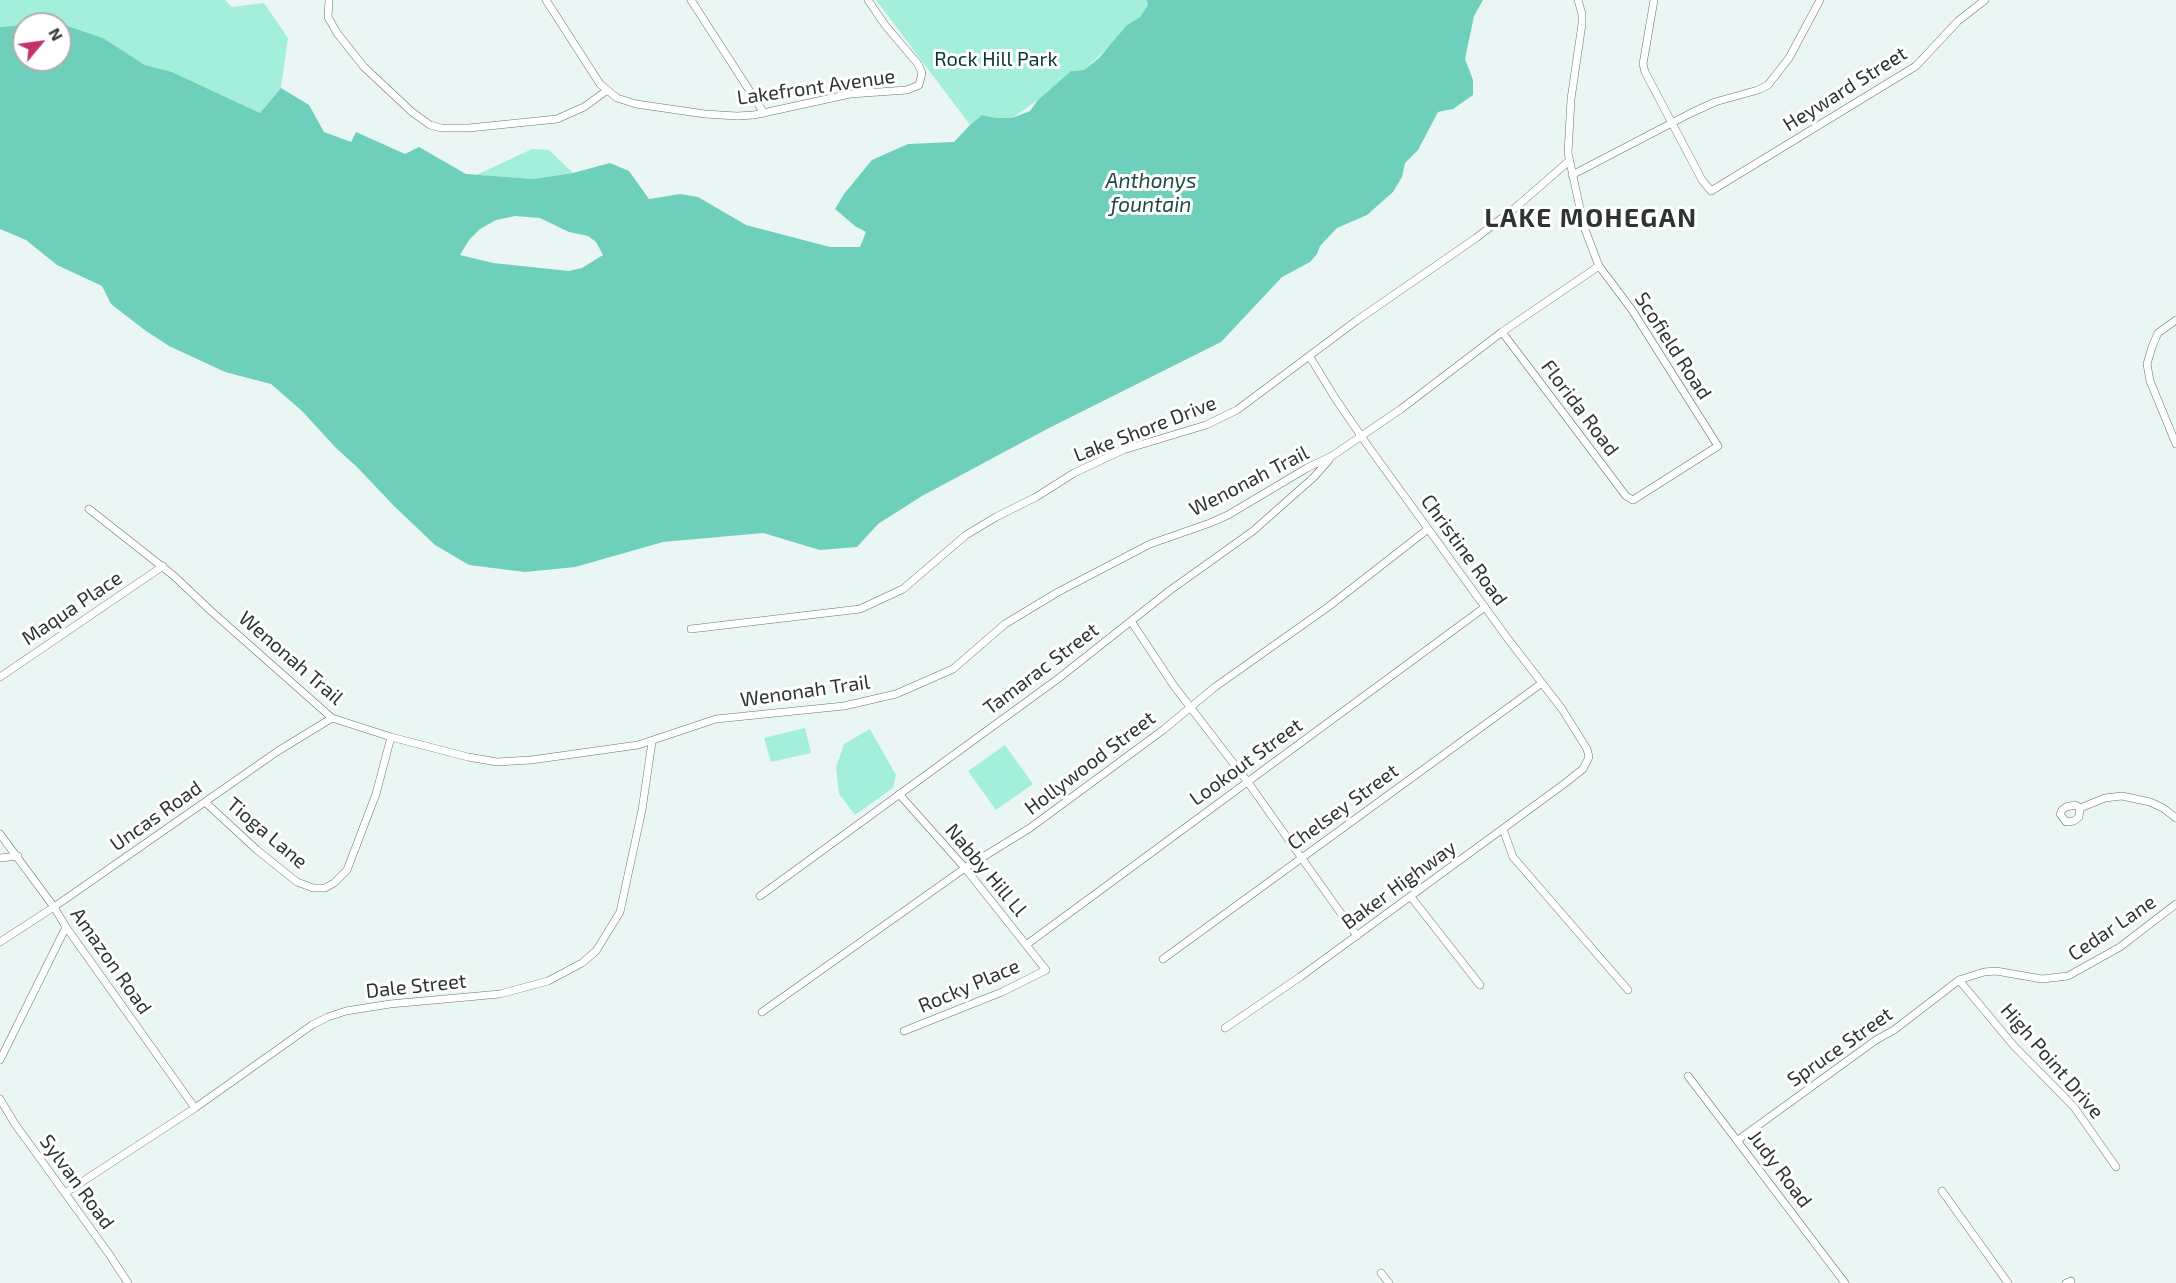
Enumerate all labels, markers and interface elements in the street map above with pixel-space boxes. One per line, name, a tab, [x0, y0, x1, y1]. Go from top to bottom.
north arrow	[12, 12, 72, 72]
text: N	[45, 24, 68, 44]
street label: Heyward Street	[1779, 41, 1911, 137]
park label: Rock Hill Park	[934, 47, 1058, 71]
street label: Lakefront Avenue	[735, 64, 897, 110]
water label: Anthonys fountain	[1105, 168, 1197, 218]
district label: LAKE MOHEGAN	[1485, 202, 1697, 234]
street label: Scofield Road	[1629, 288, 1717, 404]
street label: Florida Road	[1536, 355, 1624, 461]
street label: Lake Shore Drive	[1070, 391, 1220, 467]
street label: Wenonah Trail	[1185, 441, 1313, 521]
street label: Christine Road	[1416, 490, 1512, 610]
street label: Maqua Place	[17, 566, 127, 650]
street label: Wenonah Trail	[234, 606, 348, 710]
street label: Tamarac Street	[979, 618, 1103, 720]
street label: Wenonah Trail	[739, 670, 871, 712]
street label: Hollywood Street	[1020, 706, 1160, 820]
street label: Lookout Street	[1185, 713, 1307, 811]
street label: Chelsey Street	[1283, 759, 1403, 855]
street label: Uncas Road	[106, 776, 206, 856]
street label: Tioga Lane	[222, 792, 312, 874]
street label: Nabby Hill Ll	[940, 819, 1032, 921]
street label: Baker Highway	[1337, 835, 1461, 935]
street label: Cedar Lane	[2064, 890, 2160, 966]
street label: Amazon Road	[65, 903, 157, 1019]
street label: Rocky Place	[915, 954, 1023, 1018]
street label: Dale Street	[365, 969, 467, 1003]
street label: High Point Drive	[1995, 999, 2109, 1123]
street label: Spruce Street	[1783, 1002, 1897, 1092]
street label: Judy Road	[1743, 1126, 1817, 1212]
street label: Sylvan Road	[35, 1130, 119, 1234]

